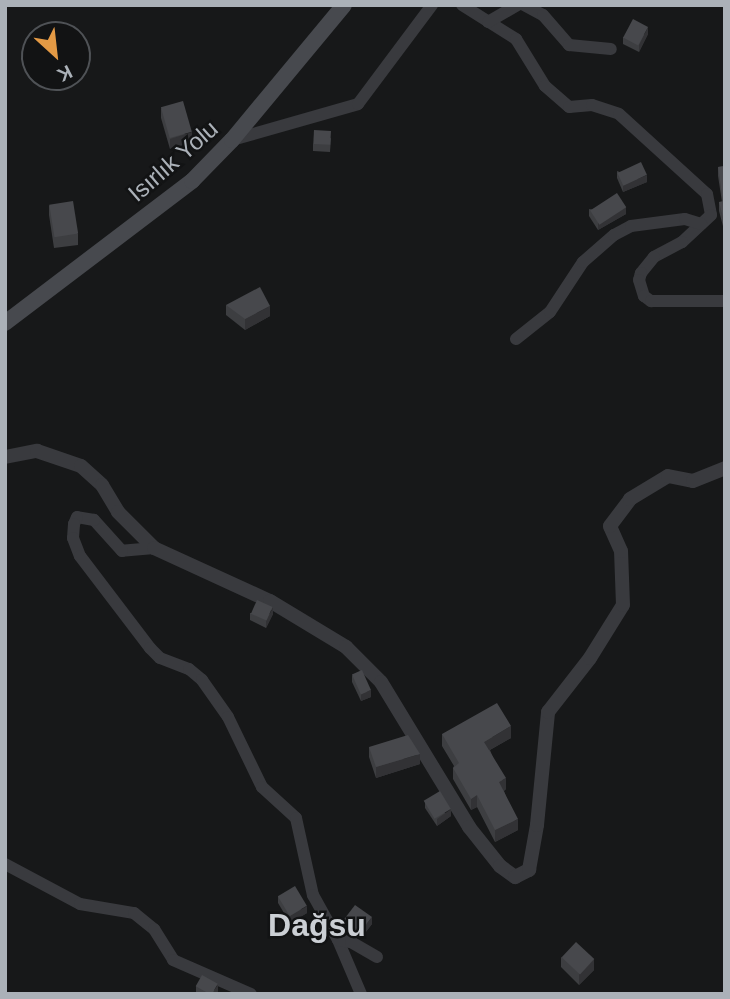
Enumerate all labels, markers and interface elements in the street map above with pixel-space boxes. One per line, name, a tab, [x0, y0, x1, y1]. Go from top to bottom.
north arrow	[21, 21, 91, 91]
text: K	[54, 61, 76, 86]
street label: Isırlık Yolu	[122, 114, 224, 208]
district label: Dağsu	[268, 906, 366, 944]

